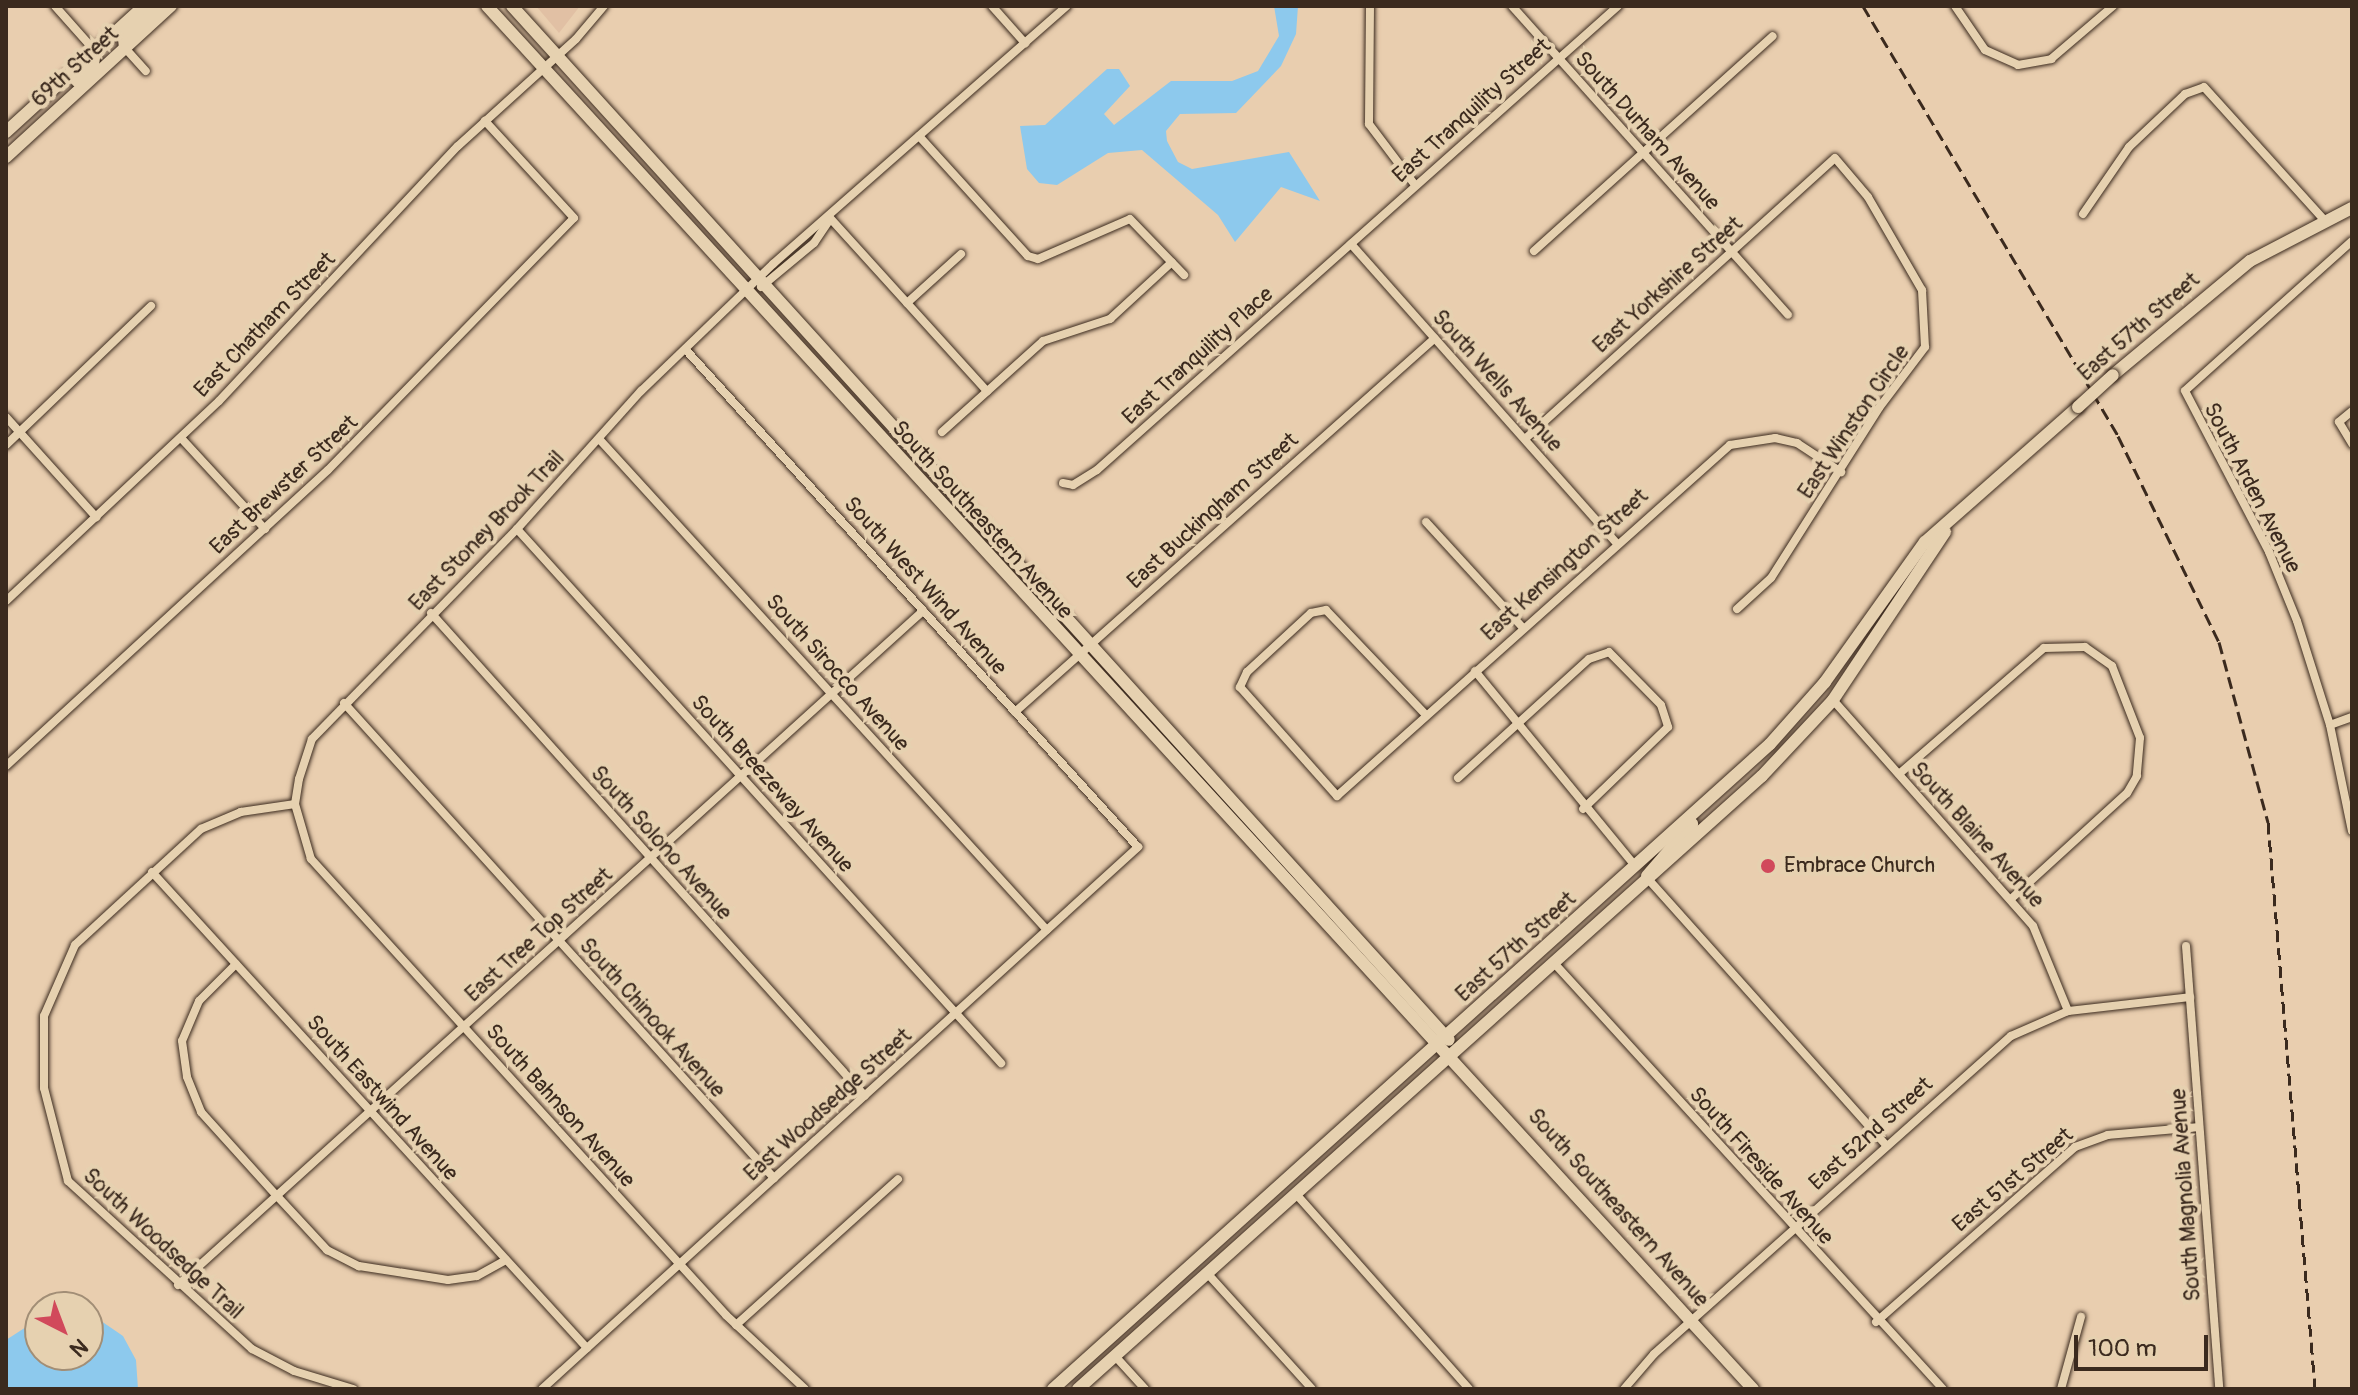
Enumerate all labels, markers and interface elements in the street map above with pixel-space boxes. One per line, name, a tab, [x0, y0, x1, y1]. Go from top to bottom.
street label: 69th Street	[26, 21, 124, 113]
street label: East Tranquility Street	[1387, 33, 1557, 189]
street label: South Durham Avenue	[1569, 46, 1725, 216]
street label: East Yorkshire Street	[1588, 211, 1748, 359]
street label: East Chatham Street	[189, 247, 341, 403]
street label: East 57th Street	[2073, 267, 2205, 387]
street label: East Tranquility Place	[1117, 281, 1279, 431]
street label: South Wells Avenue	[1426, 305, 1568, 457]
street label: East Winston Circle	[1793, 340, 1915, 504]
street label: South Arden Avenue	[2198, 398, 2306, 578]
street label: East Brewster Street	[205, 410, 363, 560]
street label: South Southeastern Avenue	[886, 415, 1078, 625]
street label: East Buckingham Street	[1122, 427, 1304, 595]
street label: East Stoney Brook Trail	[404, 446, 570, 616]
street label: East Kensington Street	[1476, 483, 1654, 647]
street label: South West Wind Avenue	[838, 491, 1012, 681]
street label: South Sirocco Avenue	[760, 589, 914, 757]
street label: South Breezeway Avenue	[685, 690, 859, 878]
street label: South Blaine Avenue	[1905, 757, 2049, 913]
street label: South Solono Avenue	[585, 761, 737, 925]
place label: Embrace Church	[1784, 853, 1935, 879]
marker: Embrace Church	[1759, 857, 1777, 875]
street label: East Tree Top Street	[460, 862, 618, 1008]
street label: East 57th Street	[1451, 886, 1581, 1008]
street label: South Chinook Avenue	[573, 933, 731, 1103]
street label: South Eastwind Avenue	[301, 1010, 463, 1186]
street label: South Bahnson Avenue	[480, 1019, 640, 1193]
street label: East Woodsedge Street	[739, 1023, 917, 1187]
street label: East 52nd Street	[1804, 1072, 1938, 1196]
street label: South Fireside Avenue	[1683, 1082, 1839, 1250]
street label: South Magnolia Avenue	[2165, 1088, 2207, 1302]
street label: South Southeastern Avenue	[1522, 1103, 1714, 1313]
street label: East 51st Street	[1948, 1122, 2078, 1238]
street label: South Woodsedge Trail	[77, 1163, 249, 1325]
north arrow	[24, 1291, 104, 1371]
scale bar	[2078, 1319, 2212, 1369]
text: N	[64, 1332, 94, 1363]
text: 100 m	[2088, 1334, 2157, 1363]

